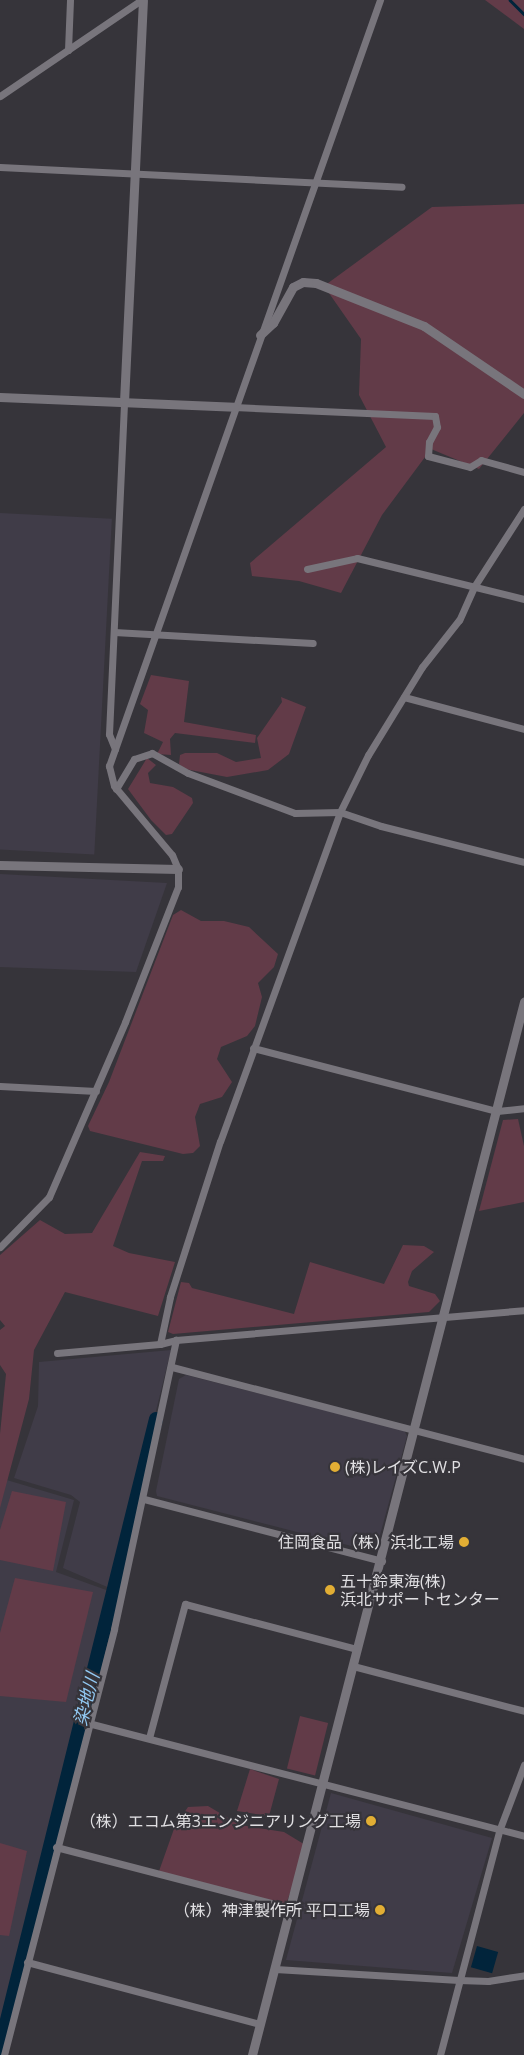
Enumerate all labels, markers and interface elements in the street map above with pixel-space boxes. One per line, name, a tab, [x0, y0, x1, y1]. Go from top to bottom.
place label: (株)レイズC.W.P	[345, 1457, 461, 1477]
marker: (株)レイズC.W.P	[329, 1461, 341, 1473]
place label: 住岡食品（株）浜北工場	[278, 1532, 454, 1552]
marker: 住岡食品（株）浜北工場	[458, 1536, 470, 1548]
place label: 五十鈴東海(株) 浜北サポートセンター	[340, 1571, 500, 1609]
marker: 五十鈴東海(株) 浜北サポートセンター	[324, 1584, 336, 1596]
water label: 染地川	[69, 1670, 103, 1728]
place label: （株）エコム第3エンジニアリング工場	[80, 1811, 361, 1831]
marker: （株）エコム第3エンジニアリング工場	[365, 1815, 377, 1827]
place label: （株）神津製作所 平口工場	[174, 1900, 370, 1920]
marker: （株）神津製作所 平口工場	[374, 1904, 386, 1916]

